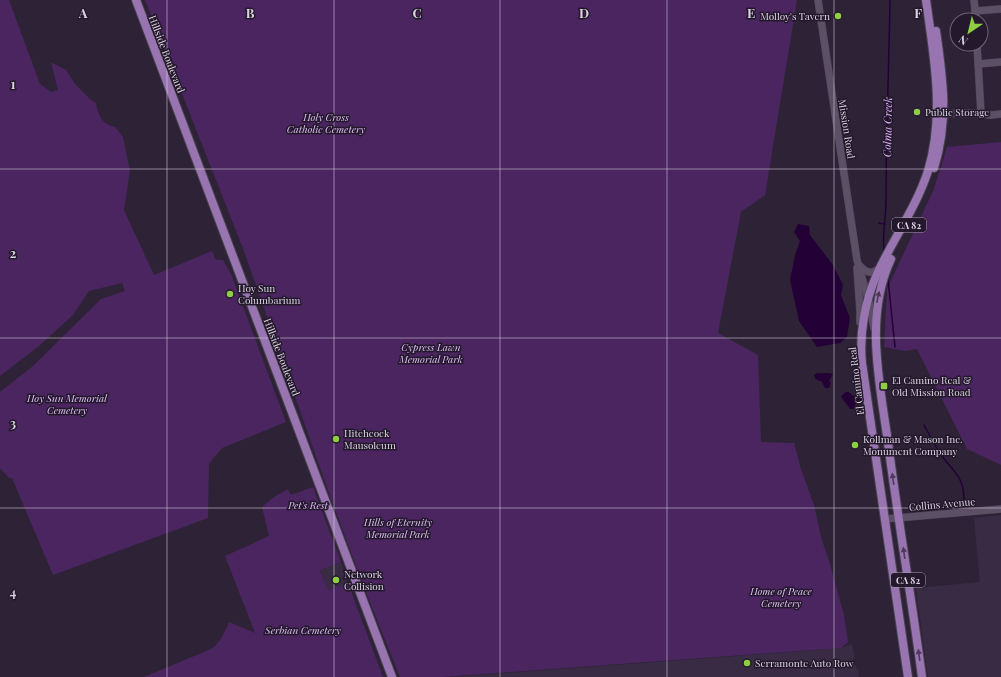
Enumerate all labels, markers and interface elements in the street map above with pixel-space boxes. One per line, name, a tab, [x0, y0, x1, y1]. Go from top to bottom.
text: A	[78, 4, 88, 21]
text: B	[246, 4, 255, 21]
text: C	[412, 4, 422, 21]
text: D	[579, 4, 589, 21]
text: E	[747, 4, 755, 21]
text: F	[914, 4, 922, 21]
place label: Molloy's Tavern	[760, 9, 830, 23]
marker: Molloy's Tavern	[833, 11, 843, 21]
north arrow	[949, 12, 989, 52]
street label: Hillside Boulevard	[146, 13, 188, 95]
text: N	[955, 32, 971, 49]
text: 1	[11, 75, 16, 92]
water label: Colma Creek	[879, 96, 895, 157]
street label: Mission Road	[835, 98, 859, 160]
place label: Public Storage	[925, 105, 989, 119]
marker: Public Storage	[912, 107, 922, 117]
park label: Holy Cross Catholic Cemetery	[287, 110, 365, 136]
road number: CA 82	[892, 218, 926, 232]
text: 2	[10, 244, 17, 261]
place label: Hoy Sun Columbarium	[238, 281, 301, 307]
marker: Hoy Sun Columbarium	[225, 289, 235, 299]
one-way arrow	[876, 291, 882, 303]
street label: Hillside Boulevard	[261, 316, 303, 398]
park label: Cypress Lawn Memorial Park	[398, 340, 463, 366]
street label: El Camino Real	[845, 346, 867, 416]
place label: El Camino Real & Old Mission Road	[892, 373, 972, 399]
marker: El Camino Real & Old Mission Road	[879, 381, 889, 391]
park label: Hoy Sun Memorial Cemetery	[26, 391, 108, 417]
text: 3	[10, 414, 16, 431]
place label: Hitchcock Mausoleum	[344, 426, 396, 452]
place label: Kollman & Mason Inc. Monument Company	[863, 432, 963, 458]
marker: Hitchcock Mausoleum	[331, 434, 341, 444]
marker: Kollman & Mason Inc. Monument Company	[850, 440, 860, 450]
one-way arrow	[890, 473, 896, 486]
street label: Collins Avenue	[908, 494, 976, 514]
park label: Pet's Rest	[287, 498, 329, 512]
park label: Hills of Eternity Memorial Park	[363, 515, 432, 541]
one-way arrow	[901, 547, 907, 559]
place label: Network Collision	[344, 567, 384, 593]
road number: CA 82	[891, 573, 925, 587]
marker: Network Collision	[331, 575, 341, 585]
text: 4	[10, 583, 17, 600]
park label: Home of Peace Cemetery	[749, 584, 813, 610]
park label: Serbian Cemetery	[264, 623, 341, 637]
one-way arrow	[916, 649, 922, 661]
place label: Serramonte Auto Row	[755, 656, 854, 670]
marker: Serramonte Auto Row	[742, 658, 752, 668]

